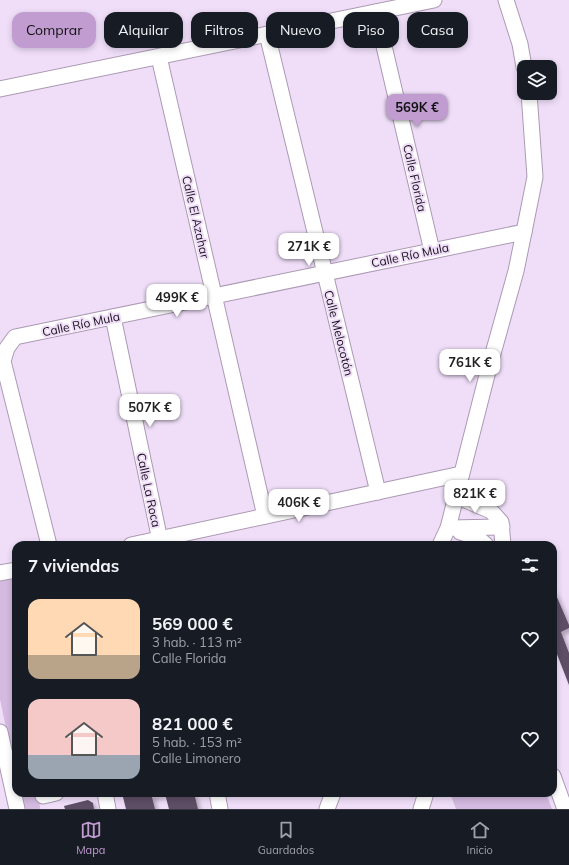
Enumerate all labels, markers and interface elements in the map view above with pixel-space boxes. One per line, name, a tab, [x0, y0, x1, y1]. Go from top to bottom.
chip: Comprar	[12, 12, 96, 48]
chip: Alquilar	[104, 12, 183, 48]
chip: Filtros	[191, 12, 258, 48]
chip: Nuevo	[266, 12, 335, 48]
chip: Piso	[343, 12, 399, 48]
chip: Casa	[407, 12, 468, 48]
map controls	[517, 60, 557, 100]
button: layers	[517, 60, 557, 100]
pin: 569K €	[384, 94, 450, 128]
text: 569K €	[395, 99, 439, 115]
street label: Calle Florida	[400, 143, 430, 213]
street label: Calle El Azahar	[179, 174, 213, 260]
pin: 271K €	[276, 233, 342, 267]
text: 271K €	[287, 238, 331, 254]
street label: Calle Río Mula	[370, 239, 450, 271]
pin: 499K €	[144, 284, 210, 318]
text: 499K €	[155, 289, 199, 305]
street label: Calle Melocotón	[321, 289, 357, 377]
street label: Calle Río Mula	[41, 308, 121, 340]
pin: 761K €	[437, 349, 503, 383]
text: 761K €	[448, 354, 492, 370]
pin: 507K €	[117, 394, 183, 428]
text: 507K €	[128, 399, 172, 415]
street label: Calle La Roca	[134, 451, 164, 529]
pin: 821K €	[442, 480, 508, 514]
text: 821K €	[453, 485, 497, 501]
pin: 406K €	[266, 489, 332, 523]
text: 406K €	[277, 494, 321, 510]
icon: filters	[519, 554, 541, 576]
text: 7 viviendas	[28, 555, 119, 576]
text: 569 000 €	[152, 613, 233, 634]
icon: home	[60, 615, 108, 663]
icon: heart	[519, 628, 541, 650]
text: 3 hab. · 113 m²	[152, 634, 242, 650]
text: Calle Florida	[152, 650, 226, 666]
text: 821 000 €	[152, 713, 233, 734]
icon: home	[60, 715, 108, 763]
icon: heart	[519, 728, 541, 750]
text: 5 hab. · 153 m²	[152, 734, 242, 750]
text: Calle Limonero	[152, 750, 241, 766]
tab: Mapa	[76, 819, 105, 857]
tab: Guardados	[258, 819, 314, 857]
tab: Inicio	[467, 819, 493, 857]

